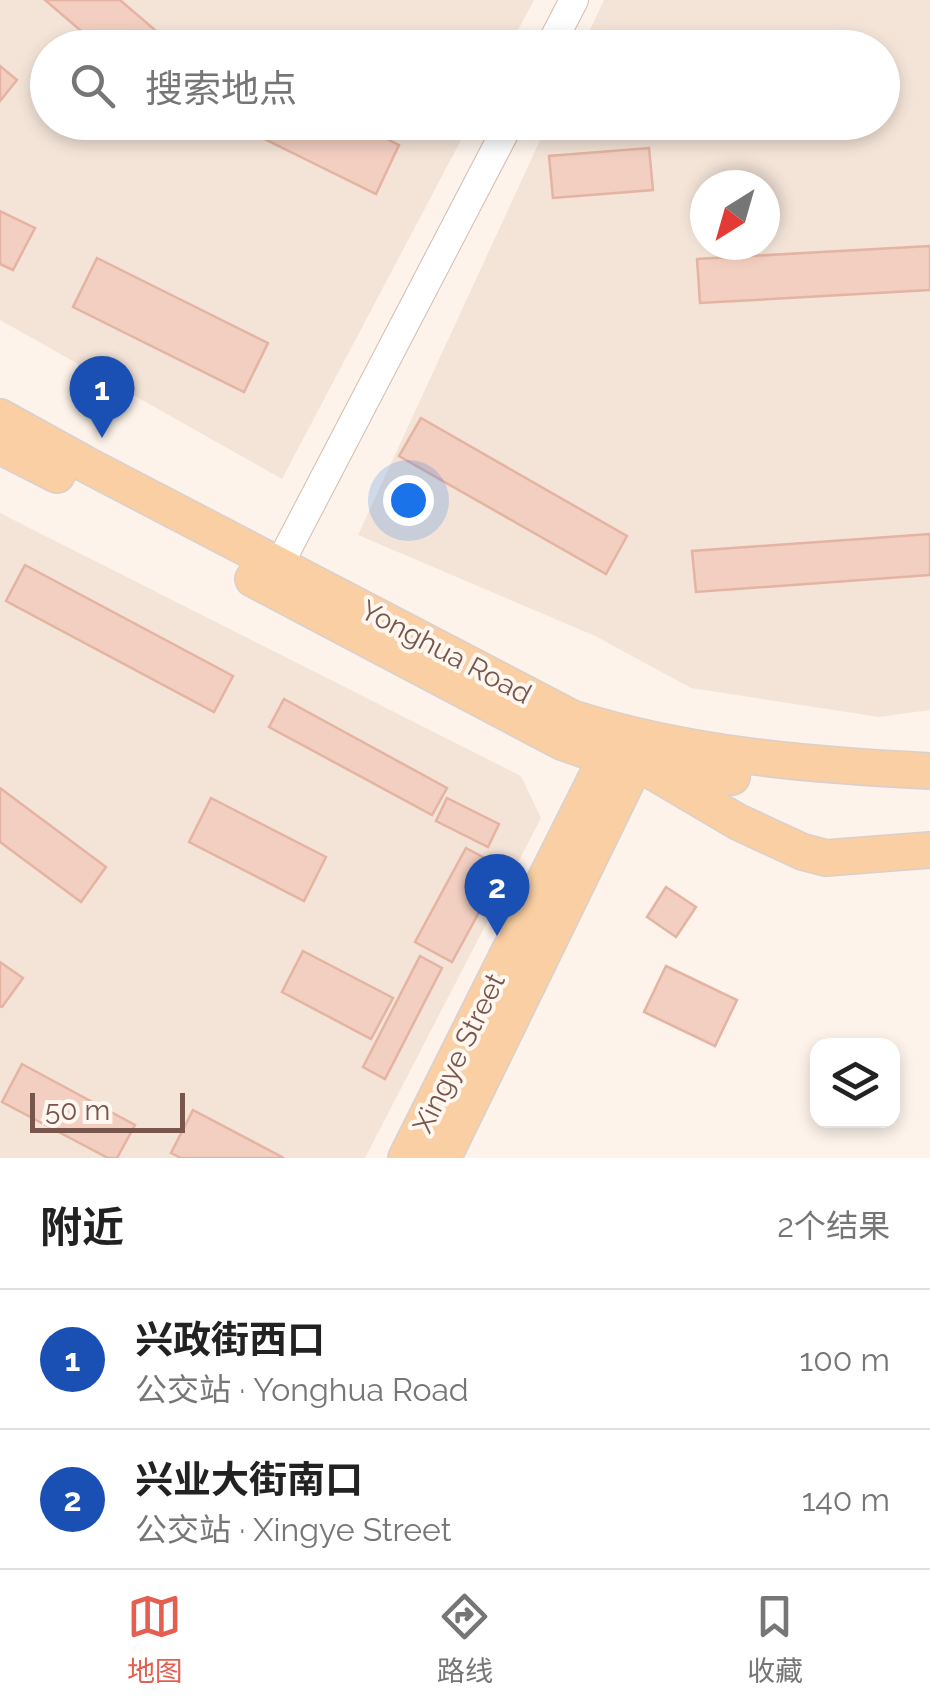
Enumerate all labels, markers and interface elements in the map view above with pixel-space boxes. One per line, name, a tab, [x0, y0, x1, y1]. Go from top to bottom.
search box	[30, 30, 900, 140]
icon: search	[65, 58, 120, 113]
text: 搜索地点	[145, 66, 297, 111]
north arrow	[690, 170, 780, 260]
pin: 1	[70, 356, 134, 438]
your location	[383, 475, 434, 526]
street label: Yonghua Road	[355, 593, 537, 711]
pin: 2	[464, 854, 530, 936]
street label: Xingye Street	[406, 967, 512, 1138]
map controls	[810, 1038, 900, 1128]
button: layers	[810, 1038, 900, 1128]
scale bar	[30, 1088, 185, 1132]
text: 50 m	[45, 1094, 110, 1127]
text: 附近	[40, 1203, 124, 1252]
text: 2个结果	[777, 1207, 890, 1244]
text: 兴政街西口	[135, 1317, 325, 1362]
text: 1	[65, 1341, 80, 1378]
text: 100 m	[800, 1341, 890, 1378]
text: 公交站 · Yonghua Road	[135, 1371, 469, 1408]
text: 兴业大街南口	[135, 1457, 363, 1502]
text: 2	[63, 1481, 82, 1518]
text: 140 m	[802, 1481, 890, 1518]
text: 公交站 · Xingye Street	[135, 1511, 451, 1548]
tab: 地图	[127, 1589, 183, 1689]
tab: 路线	[437, 1589, 493, 1689]
tab: 收藏	[747, 1589, 803, 1689]

